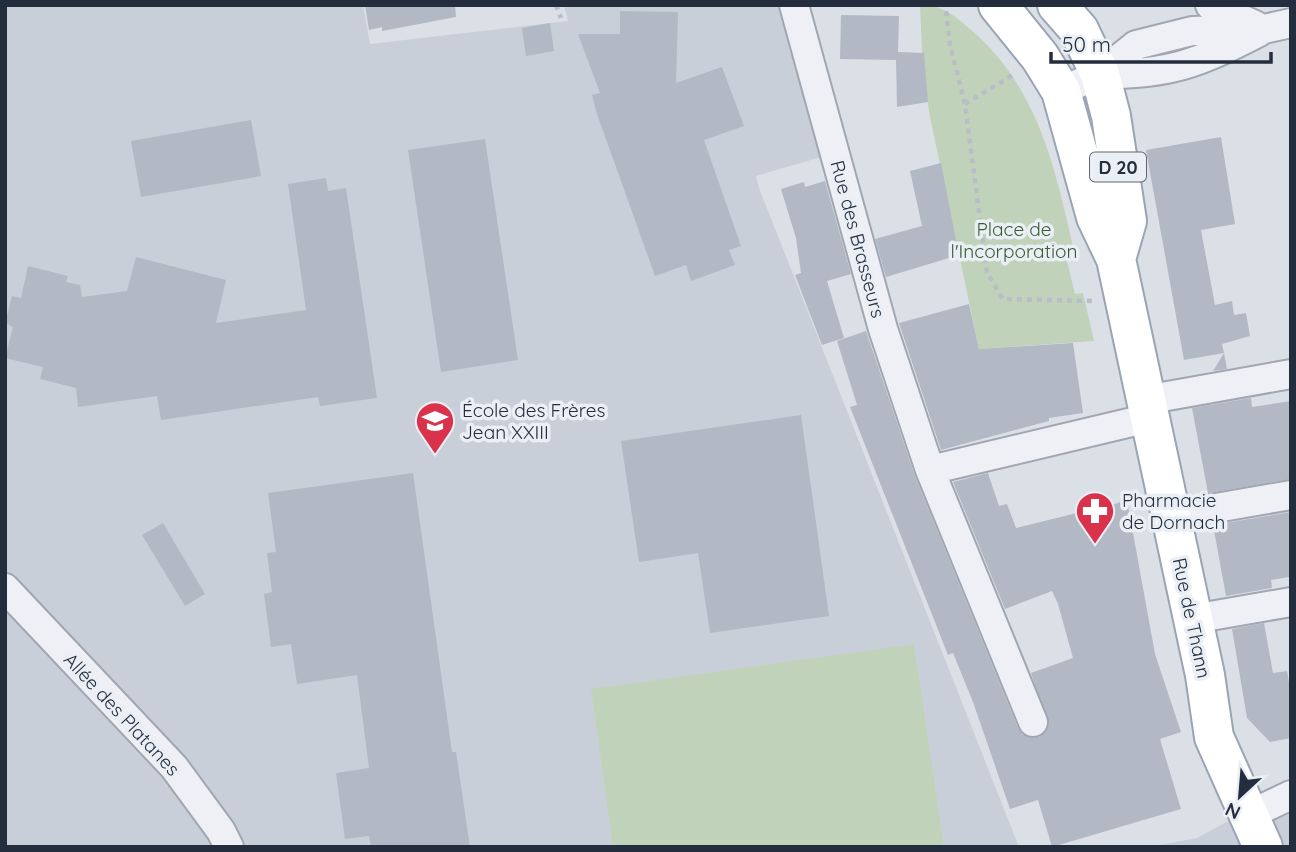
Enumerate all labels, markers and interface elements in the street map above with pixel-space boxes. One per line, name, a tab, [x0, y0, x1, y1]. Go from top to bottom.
scale bar	[1051, 21, 1272, 65]
text: 50 m	[1062, 31, 1111, 57]
road number: D 20	[1090, 152, 1146, 182]
street label: Rue des Brasseurs	[825, 158, 891, 321]
park label: Place de l'Incorporation	[951, 217, 1077, 263]
place label: École des Frères Jean XXIII	[462, 398, 605, 444]
school or university icon: École des Frères Jean XXIII	[414, 400, 456, 455]
place label: Pharmacie de Dornach	[1122, 488, 1225, 534]
pharmacy icon: Pharmacie de Dornach	[1074, 490, 1116, 545]
street label: Rue de Thann	[1168, 556, 1216, 680]
street label: Allée des Platanes	[59, 647, 185, 781]
north arrow	[1205, 761, 1275, 831]
text: N	[1221, 797, 1244, 825]

